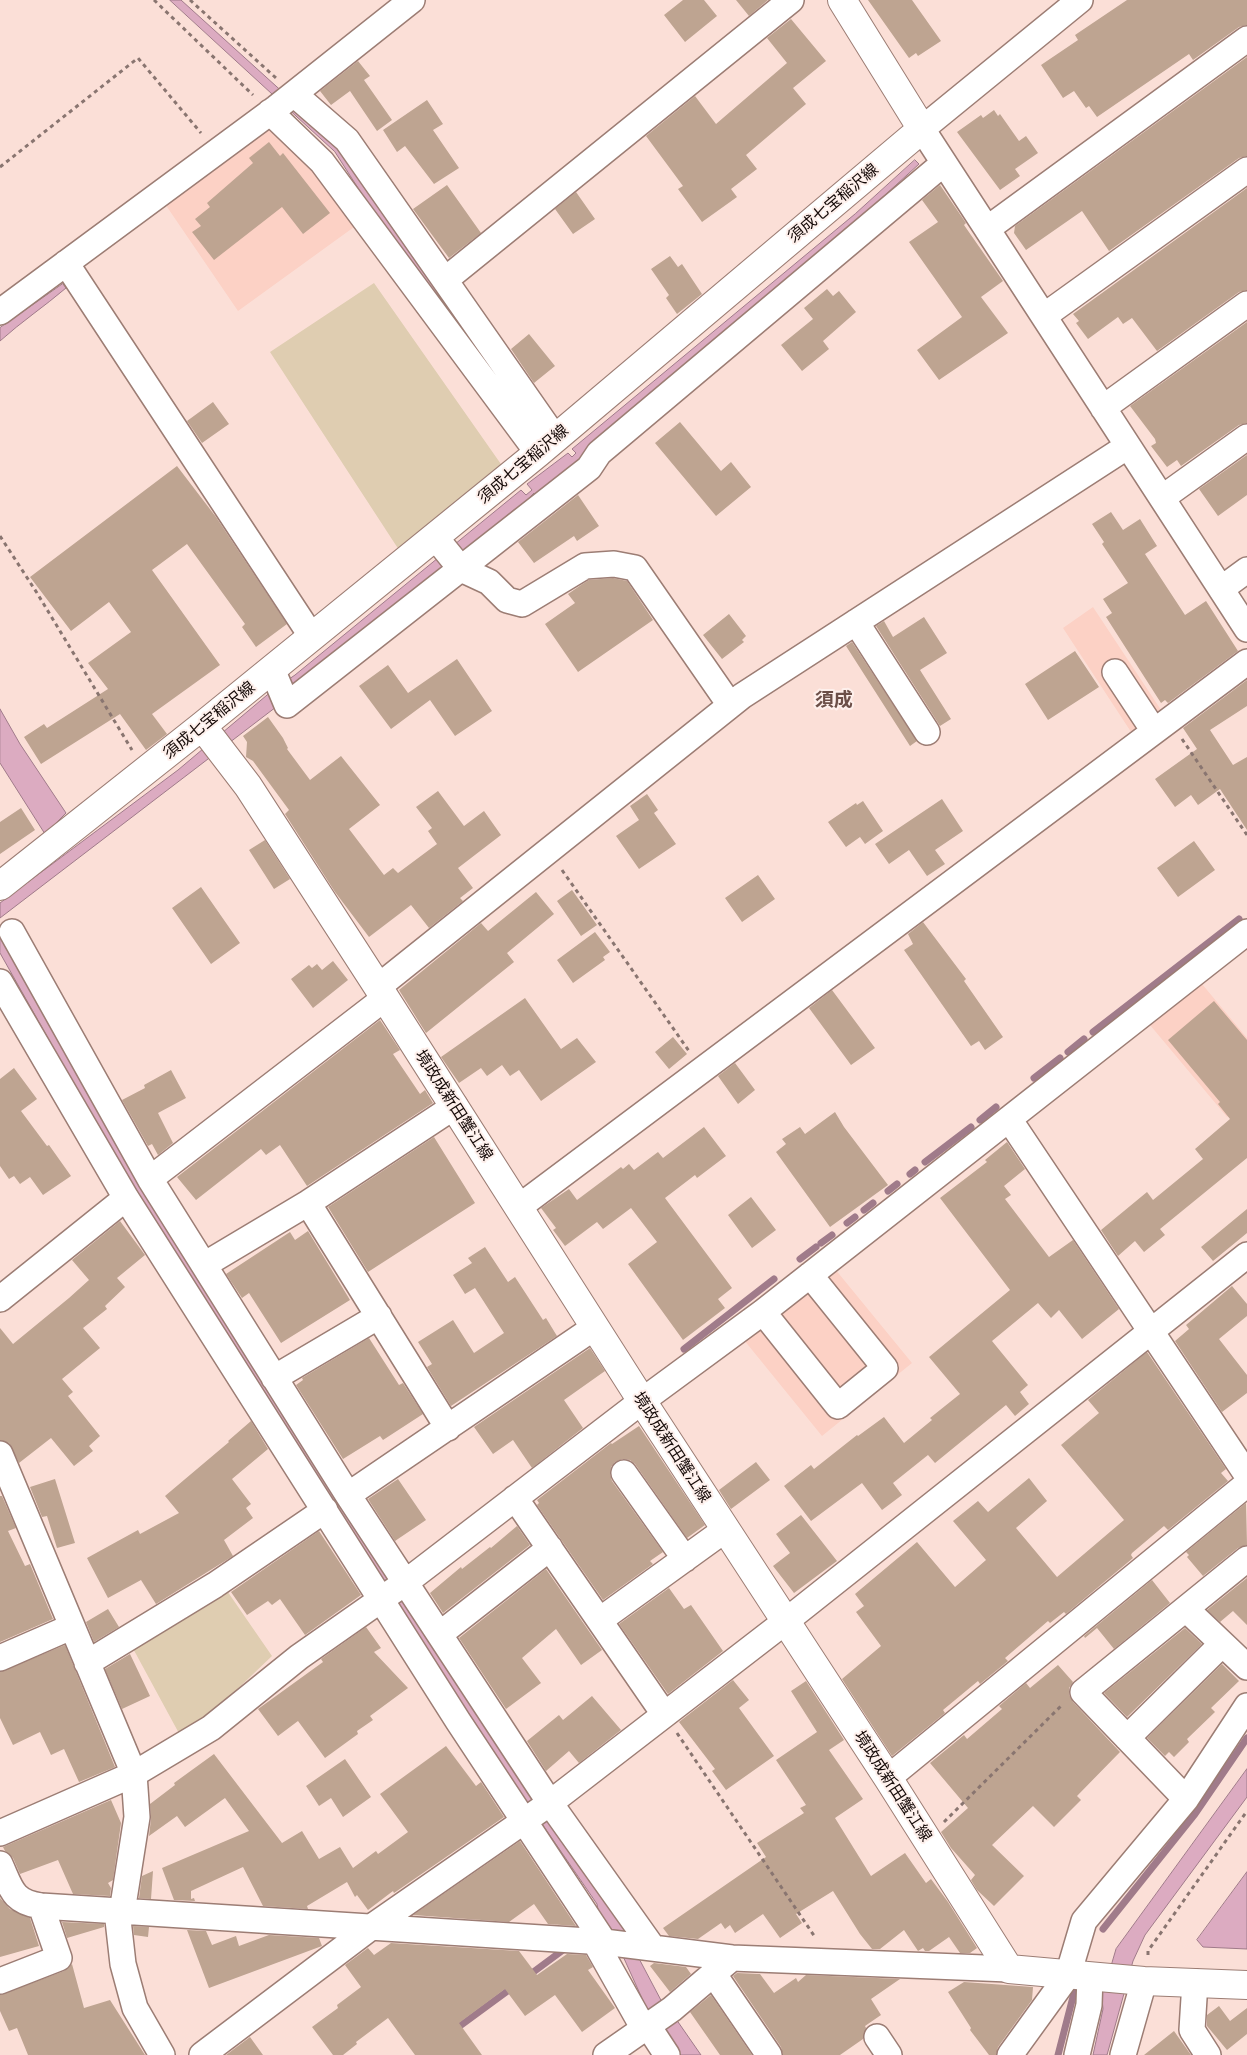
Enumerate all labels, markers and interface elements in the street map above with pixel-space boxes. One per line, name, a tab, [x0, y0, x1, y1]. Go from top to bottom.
street label: 須成七宝稲沢線	[784, 160, 882, 246]
street label: 須成七宝稲沢線	[474, 421, 572, 507]
street label: 須成七宝稲沢線	[159, 677, 259, 763]
district label: 須成	[815, 689, 853, 711]
street label: 境政成新田蟹江線	[411, 1046, 497, 1164]
street label: 境政成新田蟹江線	[629, 1388, 715, 1506]
street label: 境政成新田蟹江線	[850, 1727, 936, 1845]

